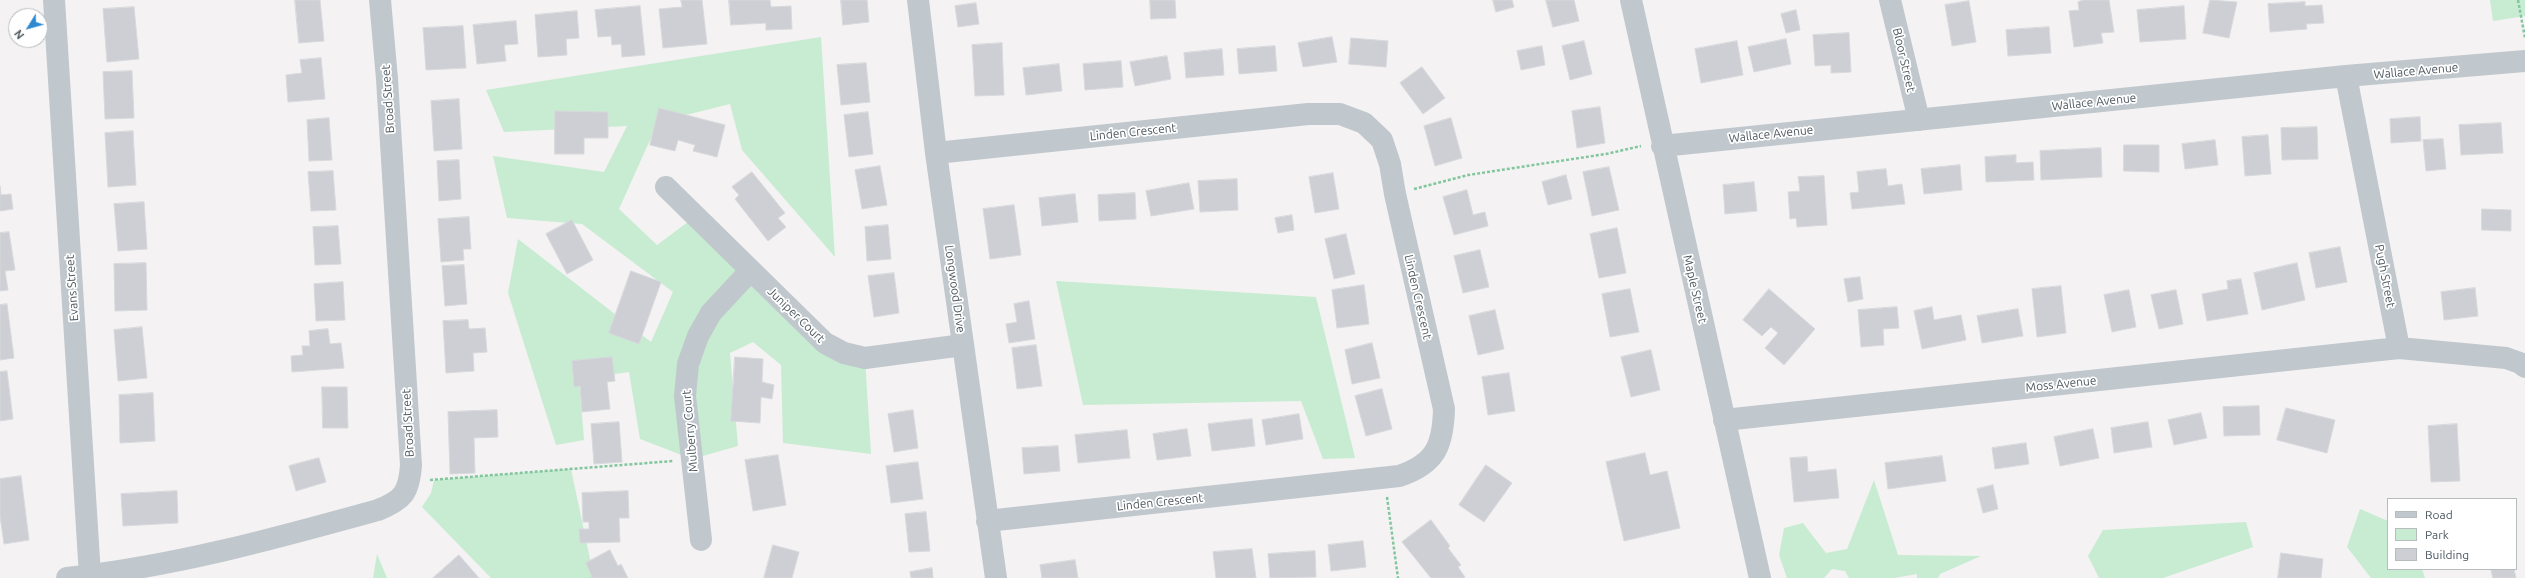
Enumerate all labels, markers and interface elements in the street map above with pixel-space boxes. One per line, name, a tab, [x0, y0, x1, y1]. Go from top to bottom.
north arrow	[8, 8, 48, 48]
street label: Bloor Street	[1890, 26, 1918, 94]
text: N	[12, 28, 26, 42]
street label: Wallace Avenue	[2373, 60, 2459, 82]
street label: Broad Street	[378, 64, 398, 134]
street label: Wallace Avenue	[2051, 90, 2137, 114]
street label: Linden Crescent	[1089, 120, 1177, 144]
street label: Wallace Avenue	[1728, 122, 1814, 146]
street label: Pugh Street	[2372, 243, 2398, 309]
street label: Longwood Drive	[942, 244, 968, 334]
street label: Linden Crescent	[1401, 253, 1435, 341]
street label: Maple Street	[1680, 253, 1710, 325]
street label: Evans Street	[62, 254, 82, 322]
street label: Juniper Court	[764, 284, 828, 346]
street label: Moss Avenue	[2025, 373, 2097, 395]
street label: Broad Street	[399, 388, 417, 458]
street label: Mulberry Court	[679, 389, 701, 473]
street label: Linden Crescent	[1116, 490, 1204, 514]
legend	[2387, 498, 2517, 570]
text: Road	[2425, 508, 2453, 521]
text: Park	[2425, 528, 2449, 541]
text: Building	[2425, 548, 2469, 561]

